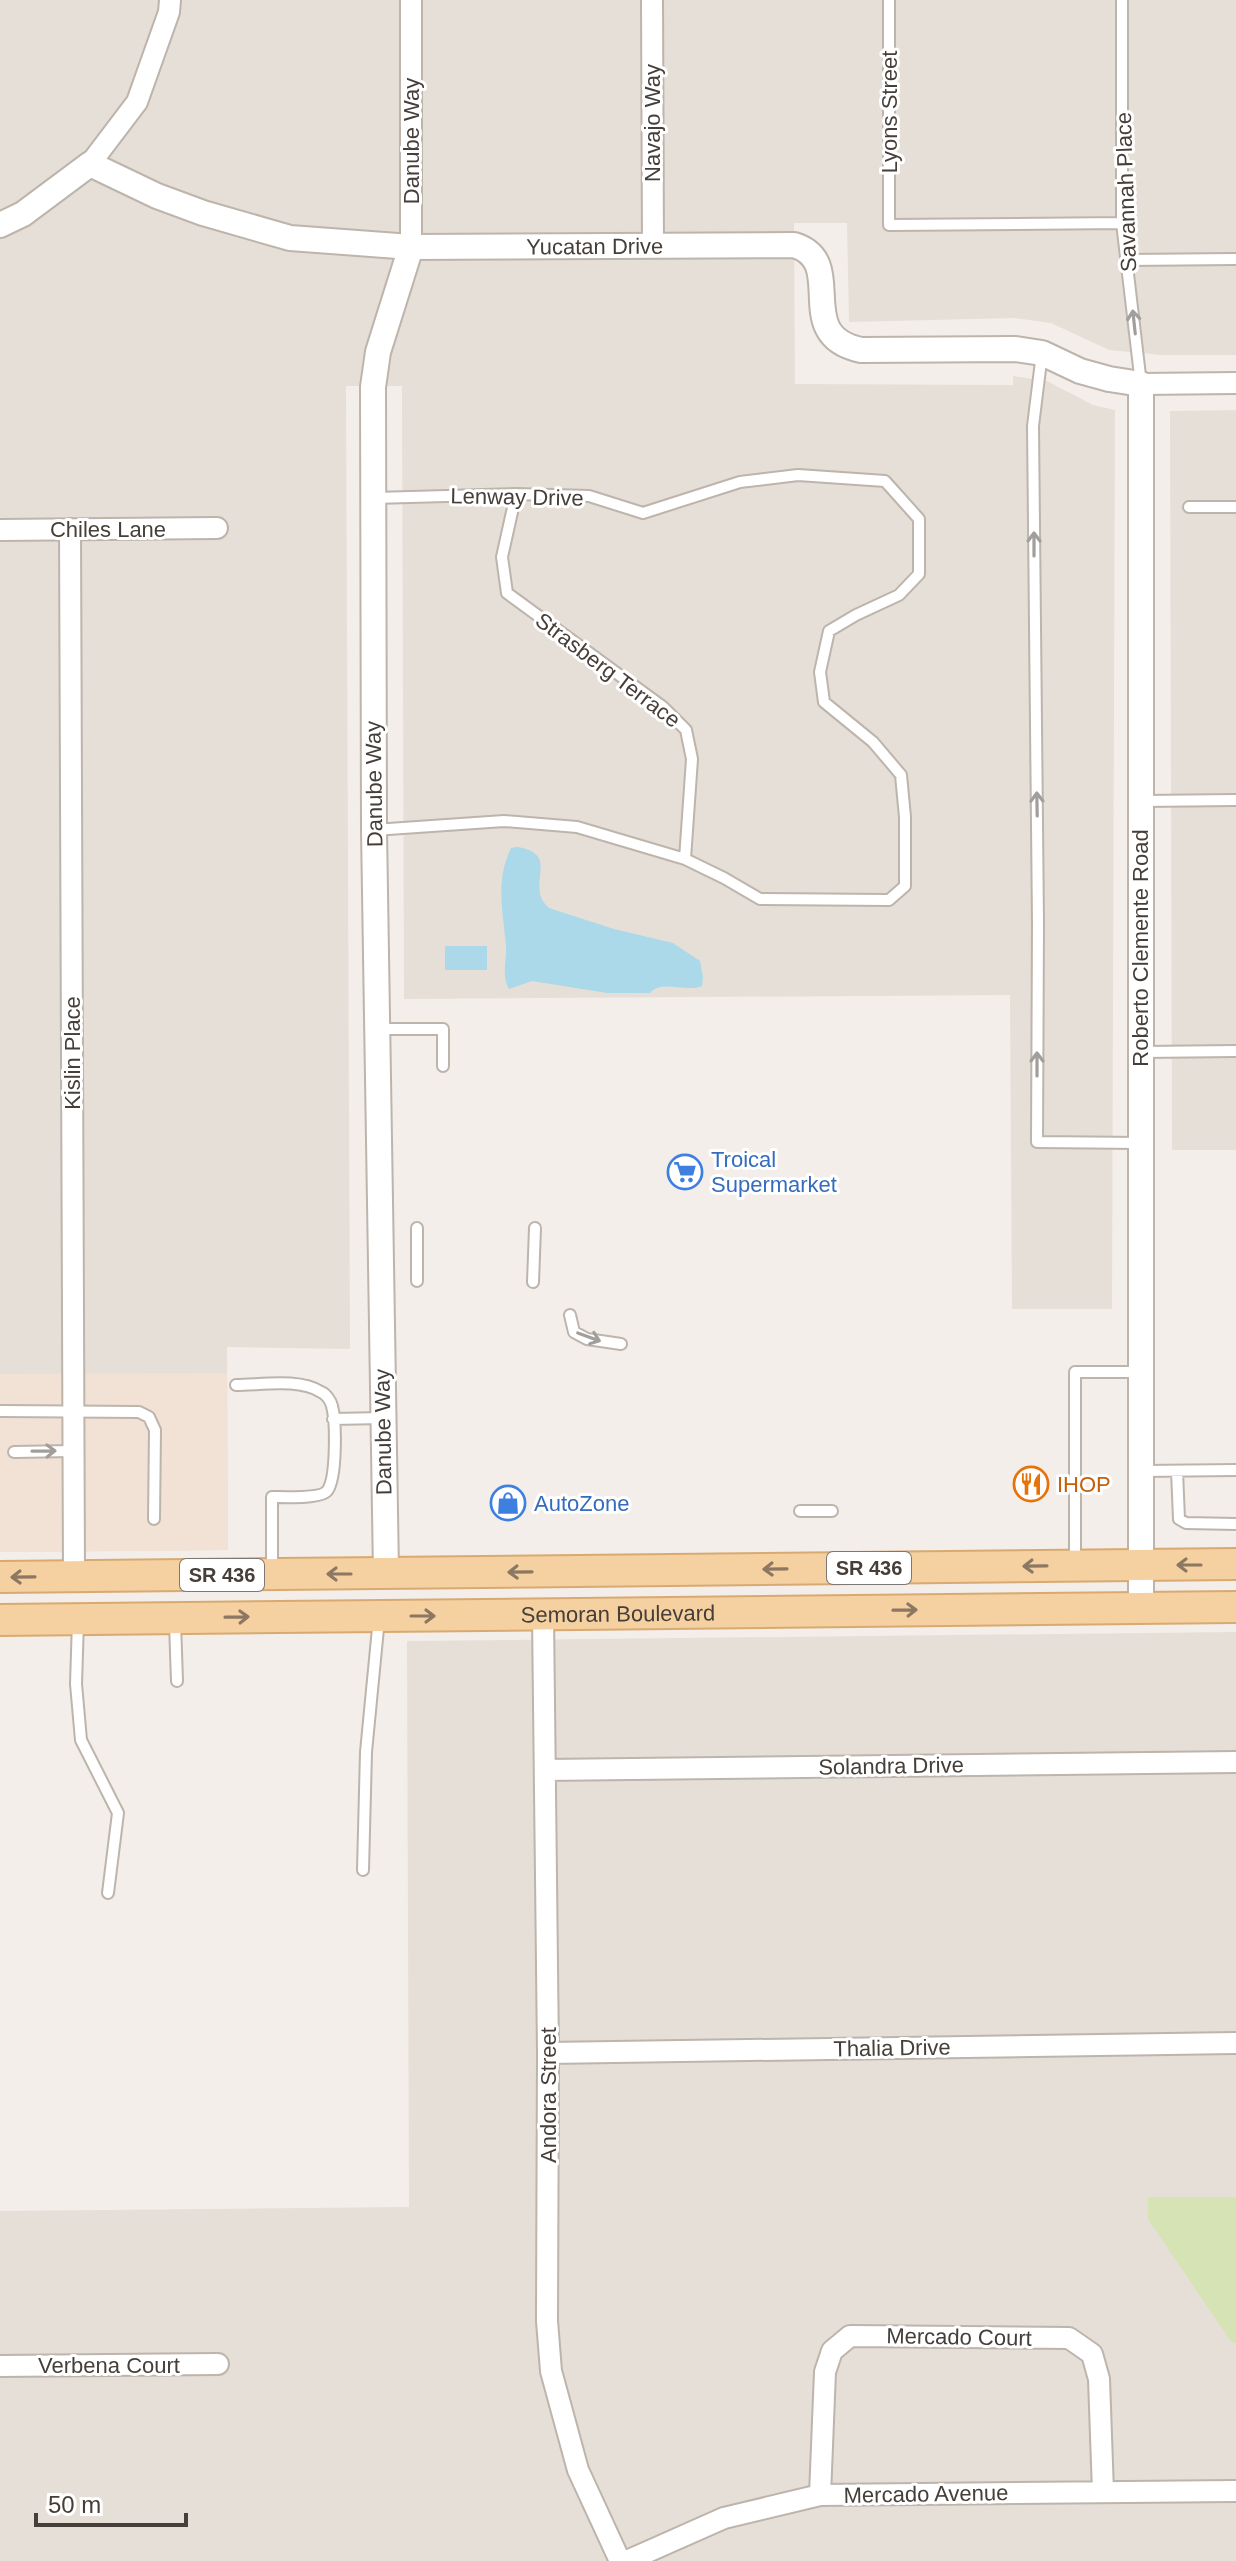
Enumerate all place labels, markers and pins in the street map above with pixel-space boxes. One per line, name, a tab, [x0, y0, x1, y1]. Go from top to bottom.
place label: Troical Supermarket	[711, 1147, 837, 1197]
supermarket icon: Troical Supermarket	[666, 1153, 704, 1191]
restaurant icon: IHOP	[1012, 1465, 1050, 1503]
place label: IHOP	[1057, 1472, 1111, 1497]
shop icon: AutoZone	[489, 1484, 527, 1522]
place label: AutoZone	[534, 1491, 629, 1516]

